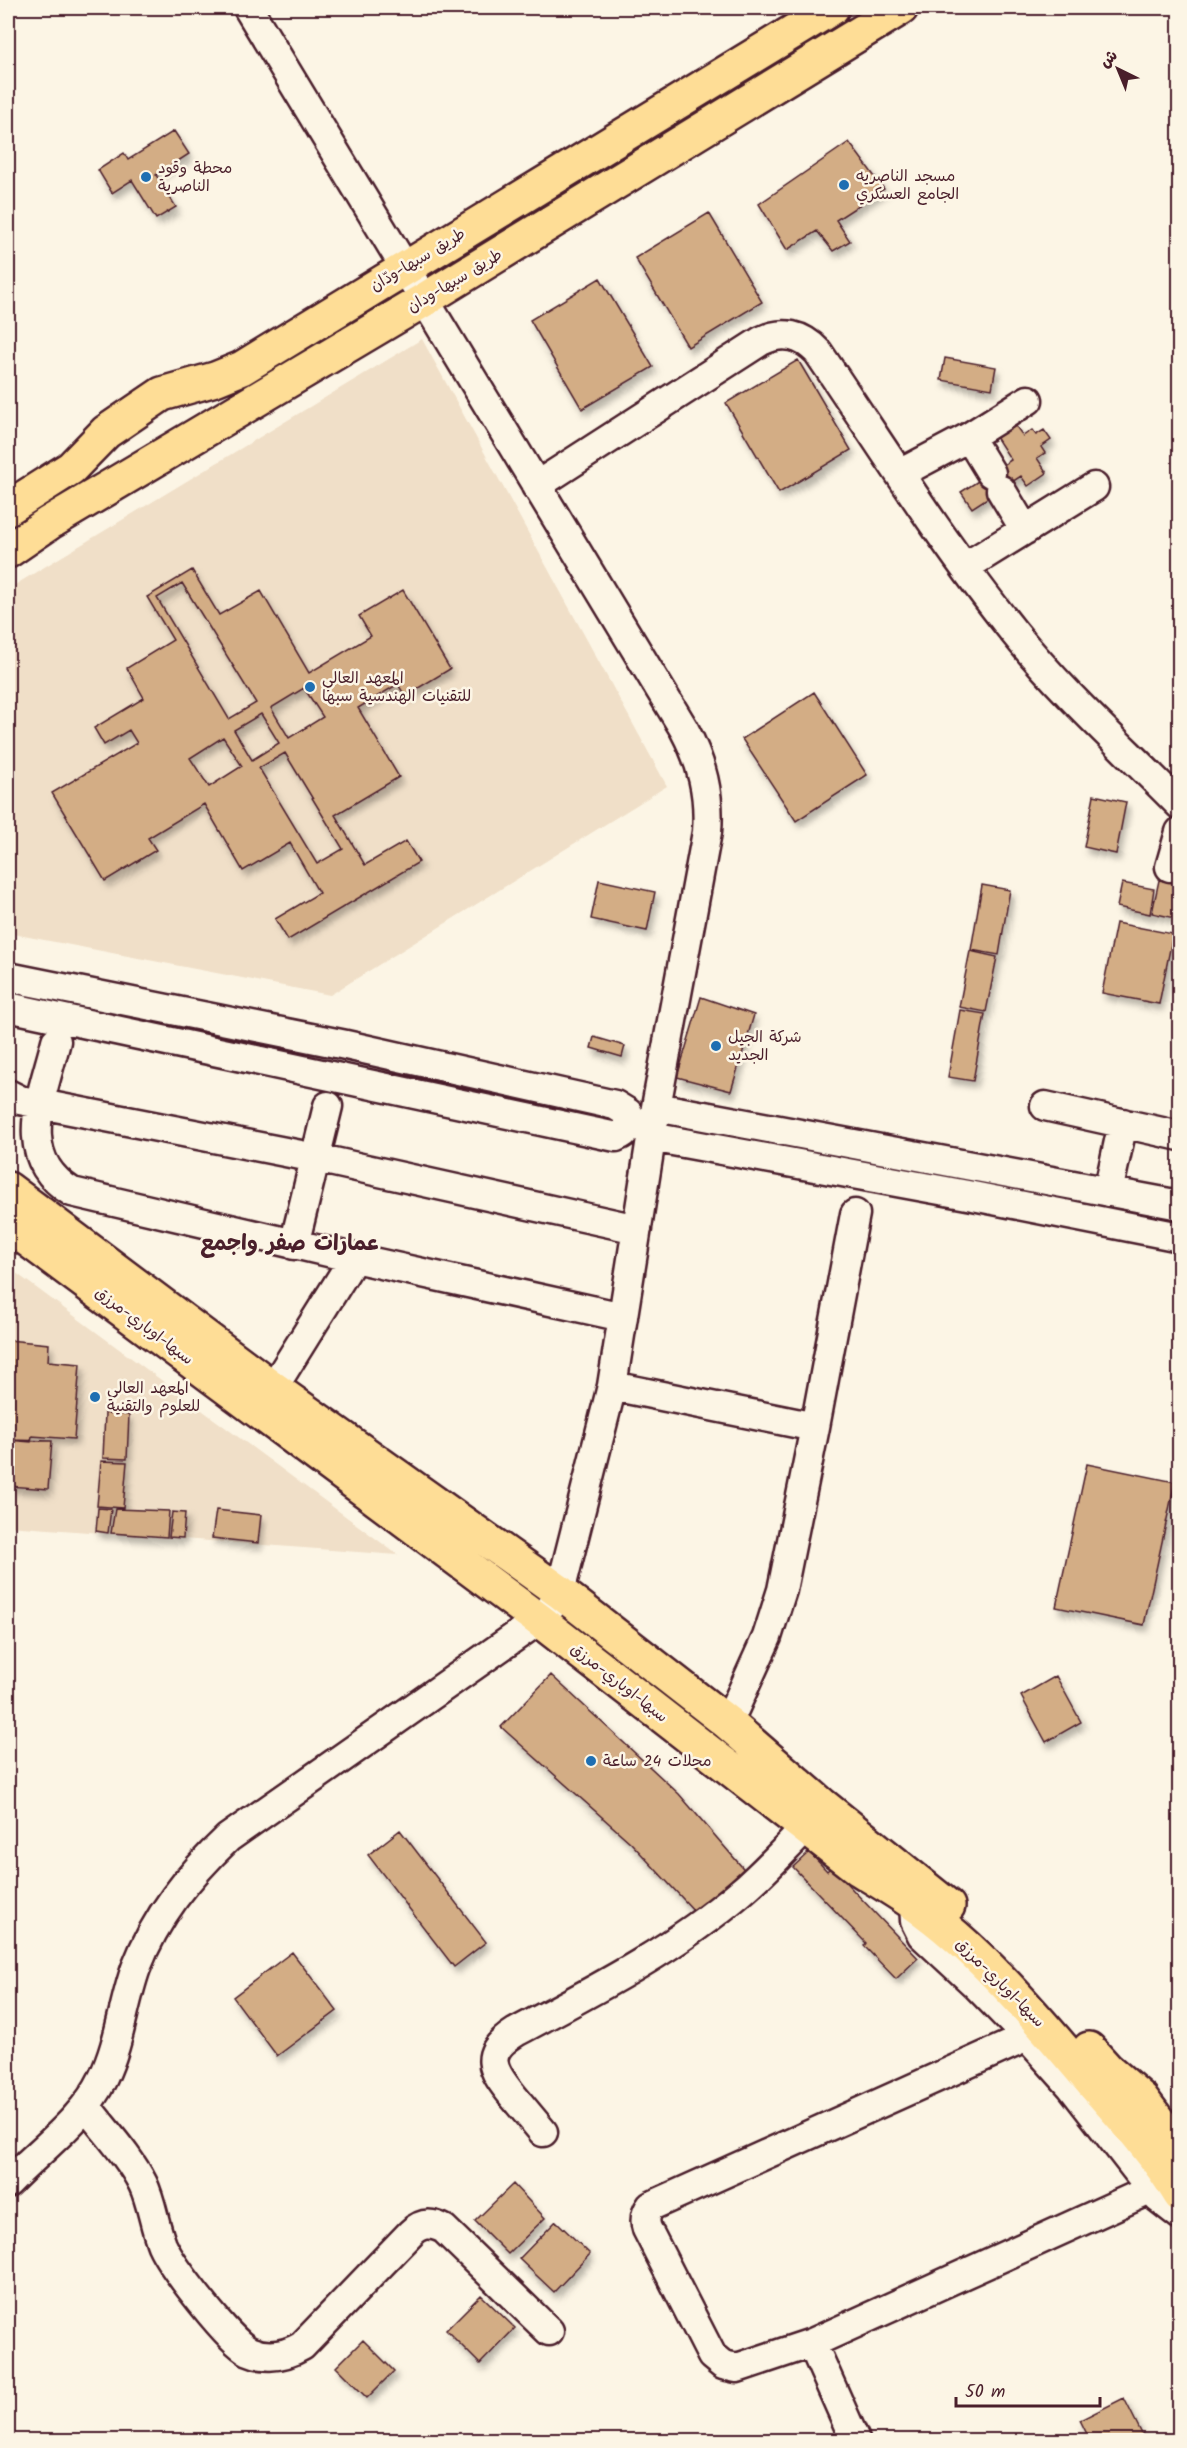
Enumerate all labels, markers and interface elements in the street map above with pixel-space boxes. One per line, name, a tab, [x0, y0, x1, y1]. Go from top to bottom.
north arrow	[1088, 39, 1148, 99]
text: ش	[1094, 44, 1124, 74]
place label: محطة وقود الناصرية	[158, 156, 232, 199]
place label: مسجد الناصريه الجامع العسكري	[856, 164, 959, 207]
marker: محطة وقود الناصرية	[139, 170, 153, 184]
marker: مسجد الناصريه الجامع العسكري	[837, 178, 851, 192]
street label: طريق سبها-ودّان	[366, 222, 470, 298]
street label: طريق سبها-ودان	[403, 243, 507, 319]
place label: المعهد العالي للتقنيات الهندسية سبها	[322, 666, 471, 709]
marker: المعهد العالي للتقنيات الهندسية سبها	[303, 680, 317, 694]
place label: شركة الجيل الجديد	[728, 1025, 802, 1068]
marker: شركة الجيل الجديد	[709, 1039, 723, 1053]
district label: عمارات صفر واجمع	[200, 1227, 380, 1262]
street label: سبها-اوباري-مرزق	[89, 1281, 199, 1371]
place label: المعهد العالي للعلوم والتقنية	[107, 1376, 200, 1419]
marker: المعهد العالي للعلوم والتقنية	[88, 1390, 102, 1404]
street label: سبها-اوباري-مرزق	[565, 1637, 673, 1729]
place label: محلات 24 ساعة	[603, 1749, 712, 1774]
marker: محلات 24 ساعة	[584, 1754, 598, 1768]
street label: سبها-اوباري-مرزق	[949, 1932, 1051, 2034]
scale bar	[956, 2370, 1100, 2408]
text: 50 m	[965, 2378, 1005, 2407]

